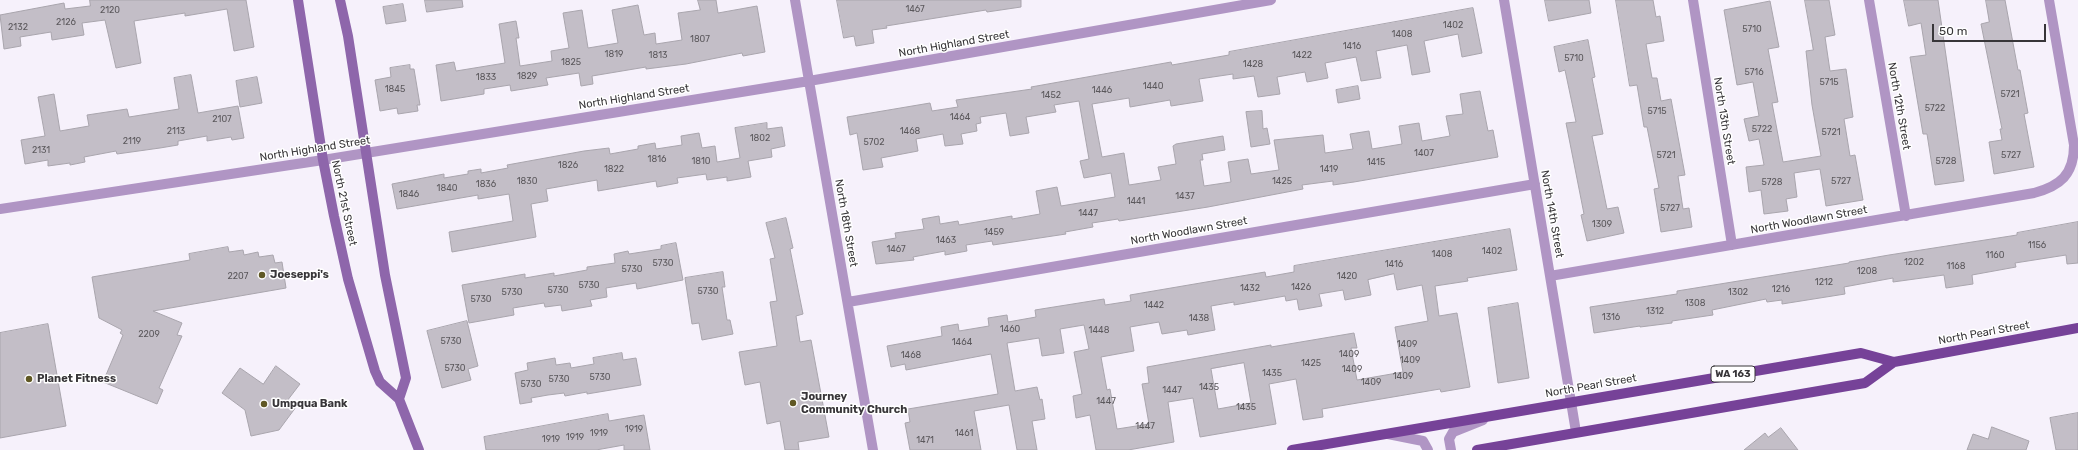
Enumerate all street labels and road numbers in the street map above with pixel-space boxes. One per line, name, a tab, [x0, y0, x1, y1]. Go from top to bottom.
street label: North Highland Street	[898, 28, 1010, 60]
street label: North 12th Street	[1885, 61, 1913, 151]
street label: North 13th Street	[1711, 76, 1737, 166]
street label: North Highland Street	[578, 82, 690, 112]
street label: North Highland Street	[259, 134, 371, 164]
street label: North 21st Street	[328, 159, 360, 247]
street label: North 14th Street	[1538, 169, 1566, 259]
street label: North 18th Street	[832, 178, 860, 268]
street label: North Woodlawn Street	[1750, 203, 1868, 237]
street label: North Woodlawn Street	[1130, 214, 1248, 248]
street label: North Pearl Street	[1937, 318, 2031, 348]
road number: WA 163	[1711, 366, 1755, 382]
street label: North Pearl Street	[1544, 371, 1638, 401]

